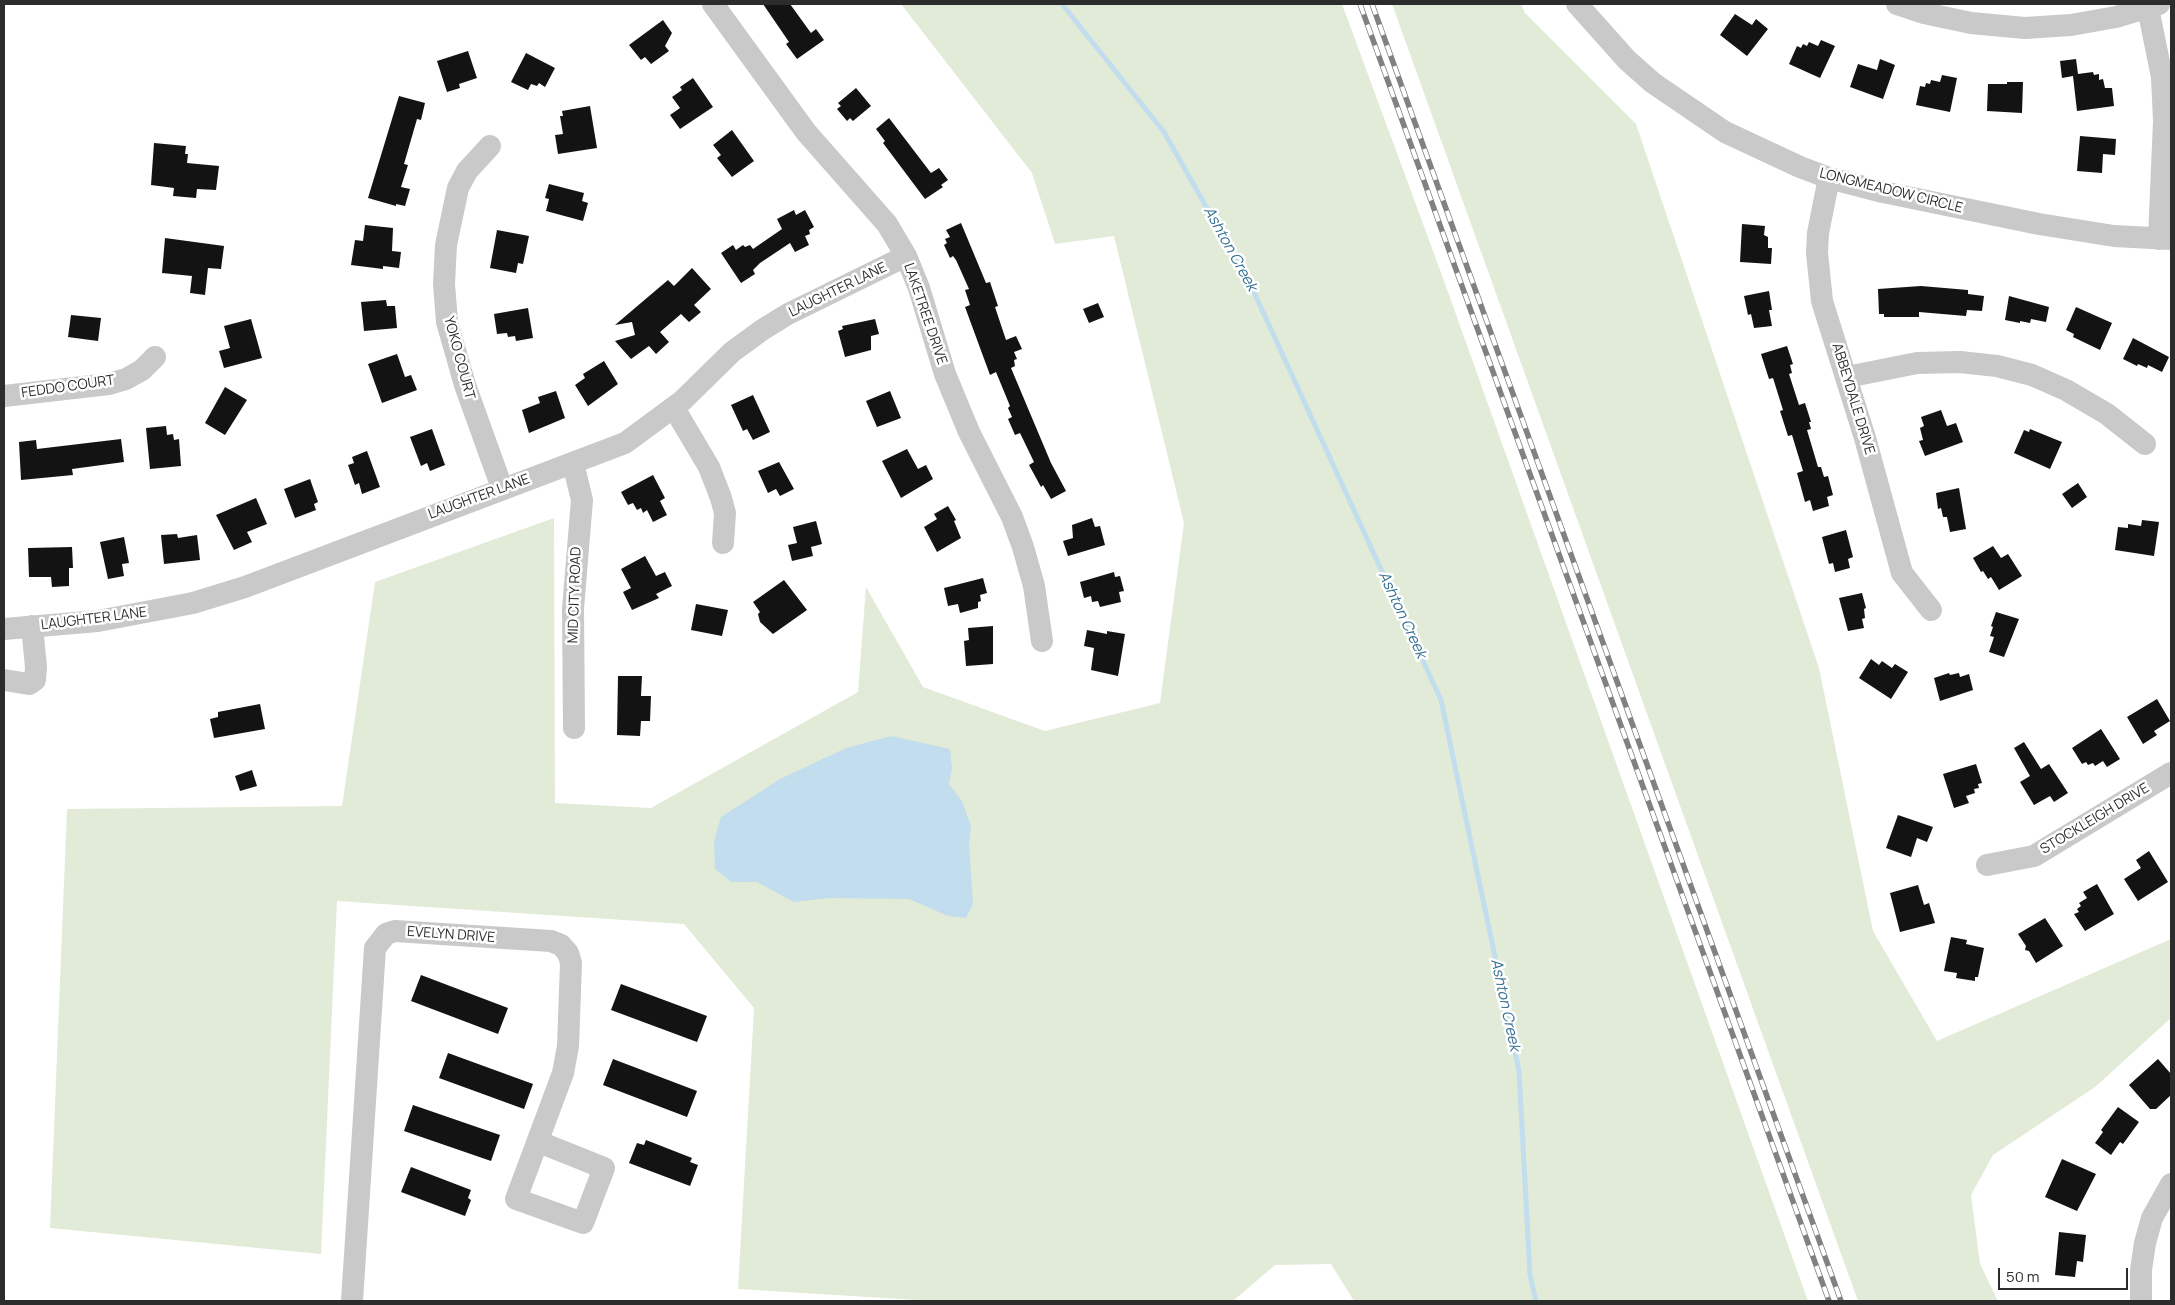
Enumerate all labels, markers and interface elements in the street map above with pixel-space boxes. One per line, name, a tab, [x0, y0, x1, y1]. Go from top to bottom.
street label: LONGMEADOW CIRCLE	[1818, 165, 1964, 217]
water label: Ashton Creek	[1199, 204, 1261, 294]
street label: LAUGHTER LANE	[786, 259, 890, 321]
street label: LAKETREE DRIVE	[900, 261, 950, 367]
street label: YOKO COURT	[440, 315, 478, 401]
street label: ABBEYDALE DRIVE	[1828, 341, 1878, 457]
street label: FEDDO COURT	[20, 372, 116, 402]
street label: LAUGHTER LANE	[426, 471, 532, 523]
street label: MID CITY ROAD	[565, 546, 585, 644]
water label: Ashton Creek	[1374, 569, 1430, 661]
street label: LAUGHTER LANE	[40, 604, 148, 634]
street label: STOCKLEIGH DRIVE	[2038, 780, 2152, 858]
street label: EVELYN DRIVE	[406, 924, 496, 946]
water label: Ashton Creek	[1486, 957, 1524, 1053]
scale bar	[2000, 1258, 2130, 1290]
text: 50 m	[2006, 1266, 2040, 1287]

